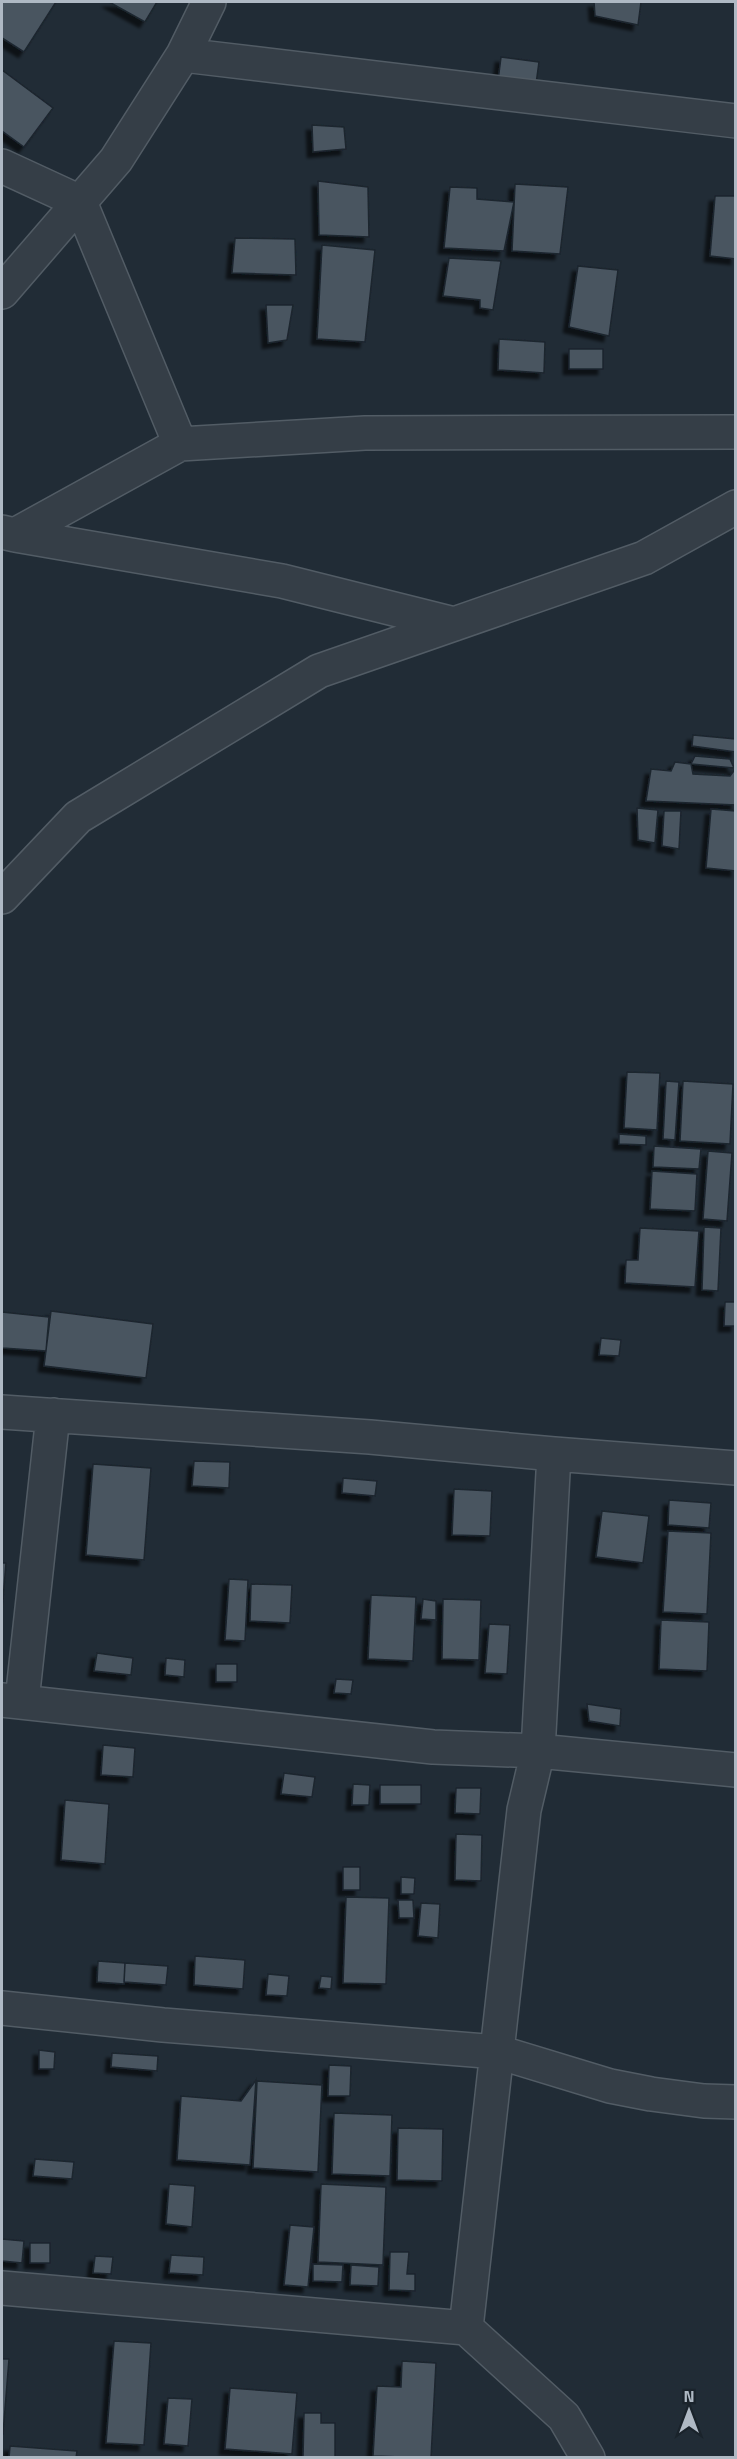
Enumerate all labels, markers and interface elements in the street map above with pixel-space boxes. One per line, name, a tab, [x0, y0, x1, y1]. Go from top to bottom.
north arrow	[659, 2381, 719, 2441]
text: N	[683, 2384, 695, 2408]

